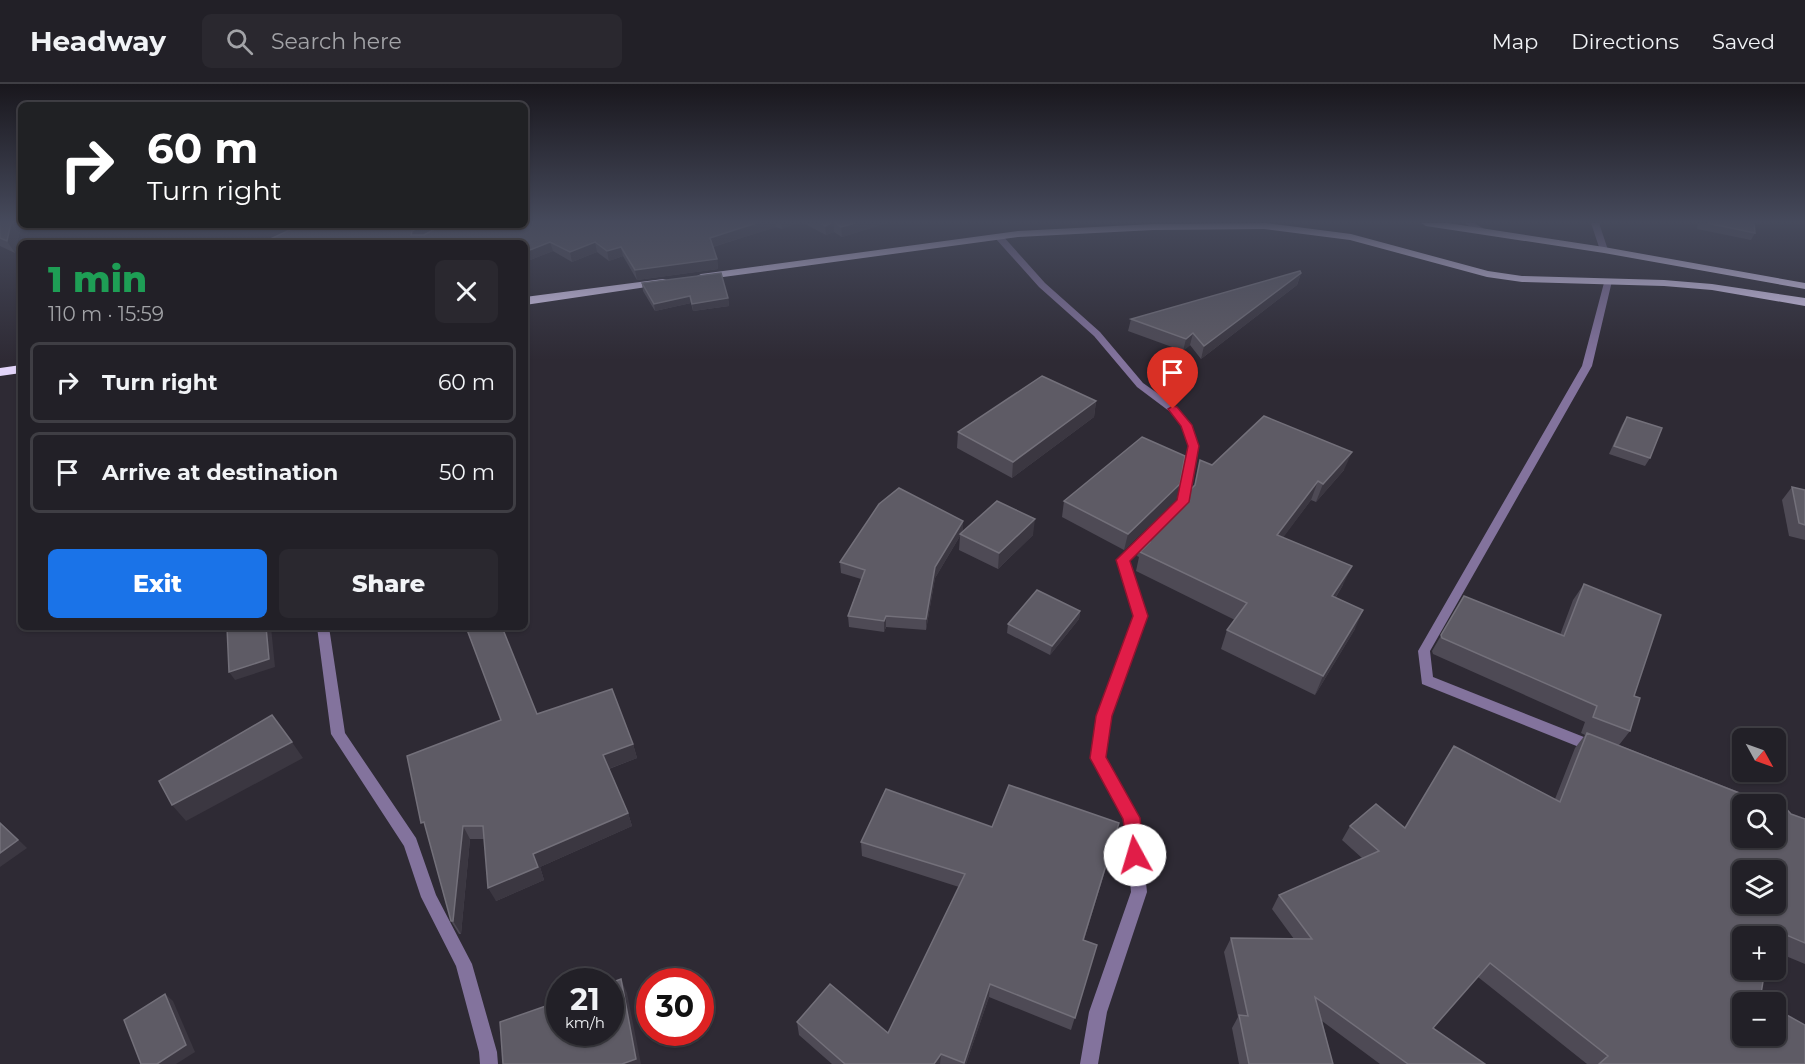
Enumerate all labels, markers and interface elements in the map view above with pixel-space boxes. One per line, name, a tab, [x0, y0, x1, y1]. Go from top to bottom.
search box	[202, 14, 622, 68]
text: Headway	[30, 24, 166, 58]
icon: search	[223, 25, 256, 58]
text: Search here	[271, 28, 402, 55]
text: Map	[1492, 29, 1538, 54]
text: Directions	[1571, 29, 1679, 54]
text: Saved	[1712, 29, 1775, 54]
text: 60 m	[147, 122, 258, 174]
icon: right	[48, 126, 126, 204]
text: Turn right	[147, 174, 282, 207]
text: 1 min	[48, 257, 147, 301]
button: close	[435, 260, 498, 323]
text: 110 m · 15:59	[48, 302, 164, 326]
pin	[1147, 347, 1198, 409]
icon: arrive	[1156, 356, 1189, 389]
icon: right	[51, 366, 84, 399]
text: Turn right	[102, 369, 217, 396]
text: 60 m	[438, 369, 495, 396]
icon: arrive	[51, 456, 84, 489]
text: Arrive at destination	[102, 459, 338, 486]
text: 50 m	[439, 459, 495, 486]
button: Exit	[48, 549, 267, 618]
button: Share	[279, 549, 498, 618]
north arrow	[1732, 728, 1786, 782]
map controls	[1732, 728, 1786, 1046]
button: search	[1732, 794, 1786, 848]
position arrow	[1103, 823, 1167, 887]
button: layers	[1732, 860, 1786, 914]
button: +	[1732, 926, 1786, 980]
speed limit sign: 30	[636, 968, 714, 1046]
text: 21	[570, 981, 600, 1018]
button: −	[1732, 992, 1786, 1046]
text: km/h	[565, 1013, 605, 1032]

